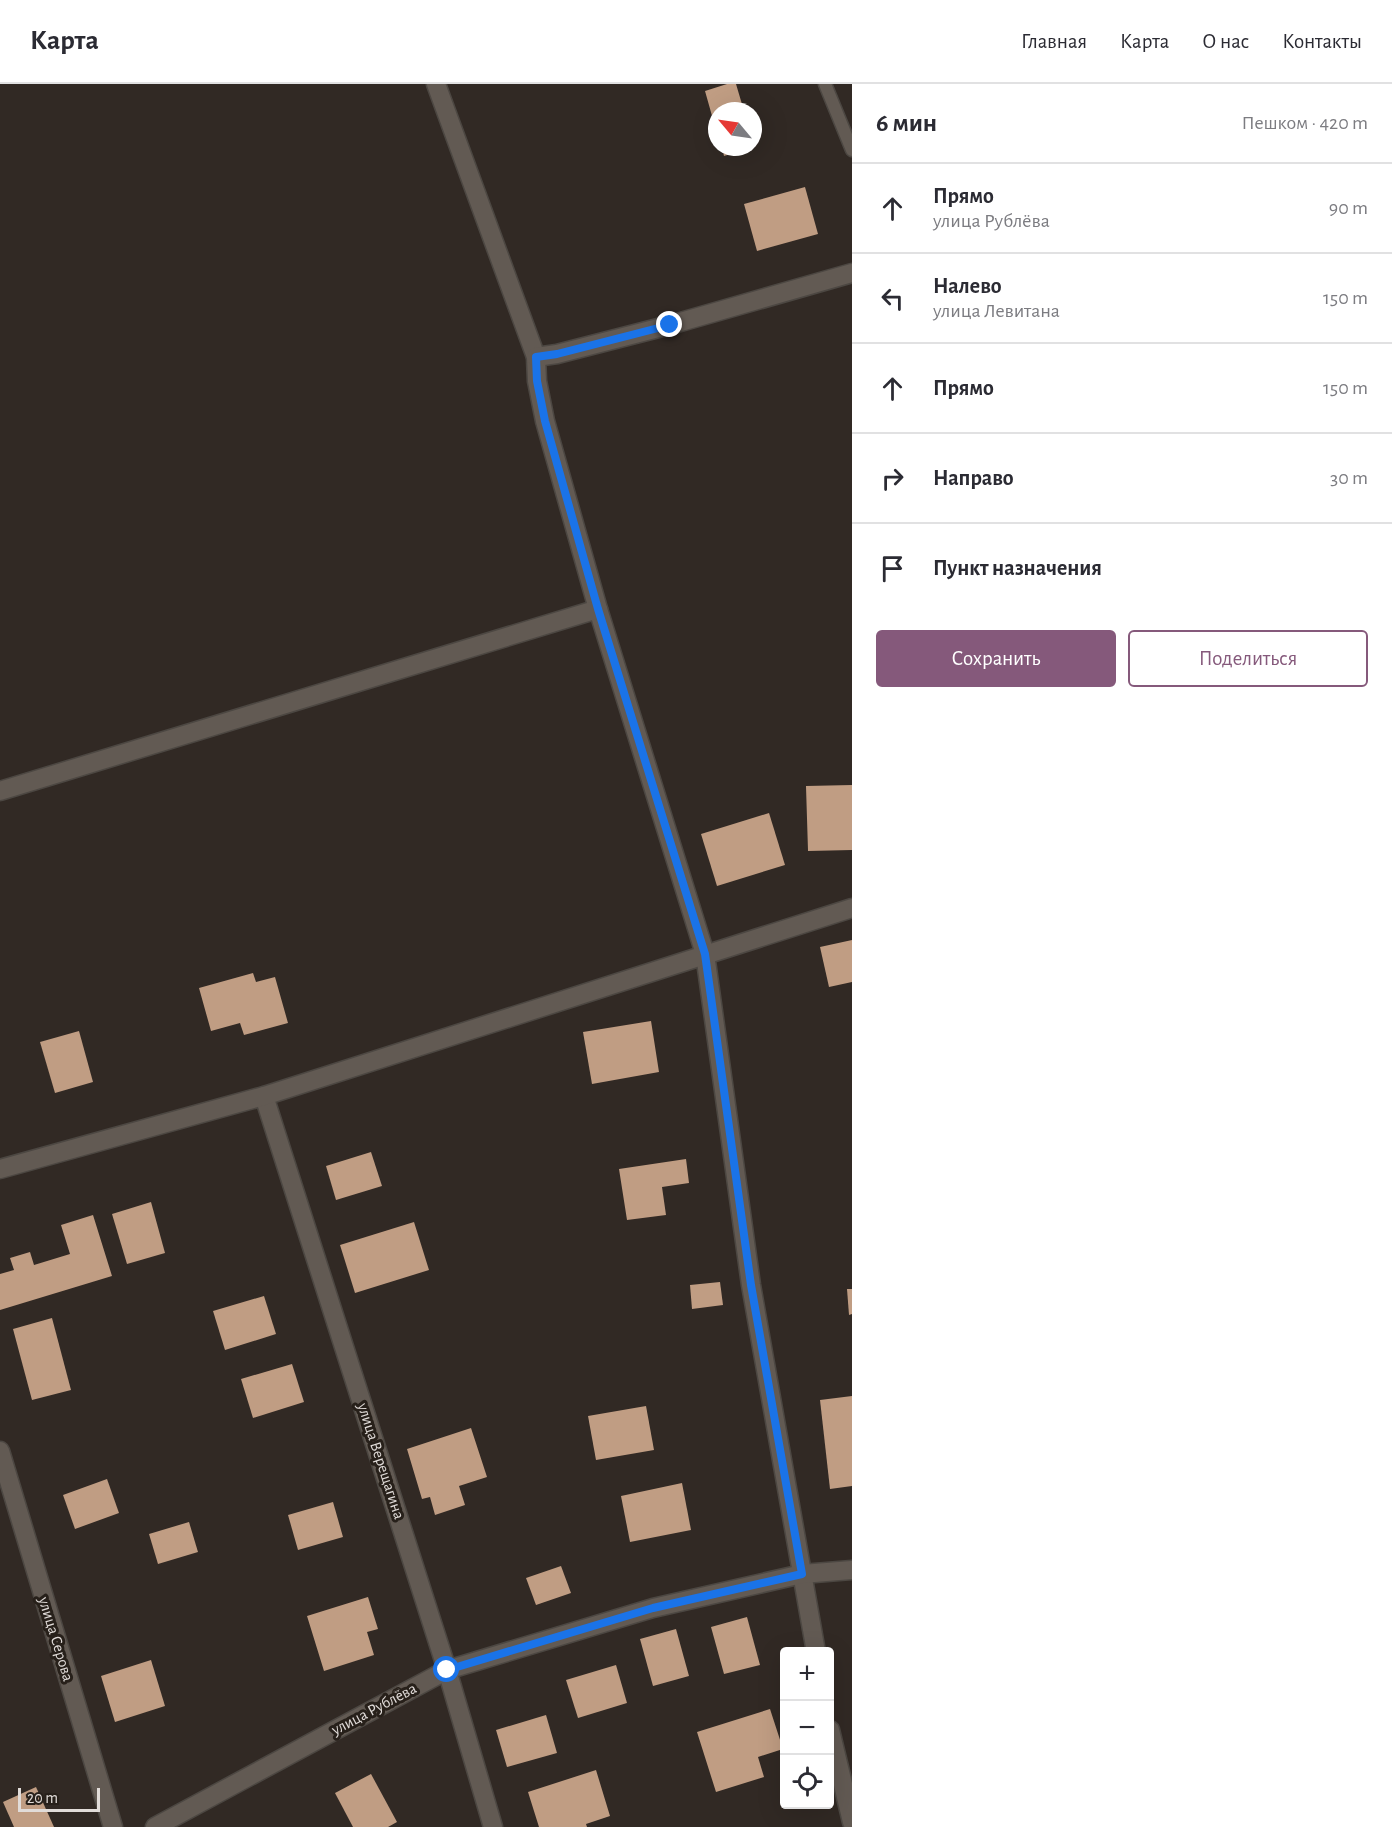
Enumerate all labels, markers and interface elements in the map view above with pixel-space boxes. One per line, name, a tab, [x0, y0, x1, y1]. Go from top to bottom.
text: Карта	[30, 27, 99, 55]
text: Главная	[1021, 31, 1087, 52]
text: Карта	[1120, 31, 1169, 52]
text: О нас	[1202, 31, 1249, 52]
text: Контакты	[1282, 31, 1362, 52]
north arrow	[708, 102, 762, 156]
text: 6 мин	[876, 110, 937, 136]
text: Пешком · 420 m	[1242, 113, 1368, 133]
text: Прямо	[933, 185, 994, 207]
icon: ahead	[876, 192, 909, 225]
text: 90 m	[1329, 198, 1368, 218]
text: улица Рублёва	[933, 211, 1050, 231]
text: Налево	[933, 275, 1002, 297]
icon: left	[876, 282, 909, 315]
text: 150 m	[1323, 288, 1368, 308]
text: улица Левитана	[933, 301, 1060, 321]
route end	[656, 311, 682, 337]
icon: ahead	[876, 372, 909, 405]
text: Прямо	[933, 377, 994, 399]
text: 150 m	[1323, 378, 1368, 398]
icon: right	[876, 462, 909, 495]
text: Направо	[933, 467, 1014, 489]
text: 30 m	[1330, 468, 1368, 488]
icon: arrive	[876, 552, 909, 585]
text: Пункт назначения	[933, 557, 1102, 579]
button: Сохранить	[876, 630, 1116, 687]
button: Поделиться	[1128, 630, 1368, 687]
street label: улица Верещагина	[353, 1400, 407, 1521]
street label: улица Серова	[34, 1594, 76, 1683]
map controls	[780, 1647, 834, 1809]
button: +	[780, 1647, 834, 1701]
route start	[433, 1656, 459, 1682]
street label: улица Рублёва	[328, 1680, 420, 1739]
button: −	[780, 1701, 834, 1755]
button: locate	[780, 1755, 834, 1809]
scale bar	[18, 1785, 100, 1812]
text: 20 m	[27, 1790, 58, 1806]

